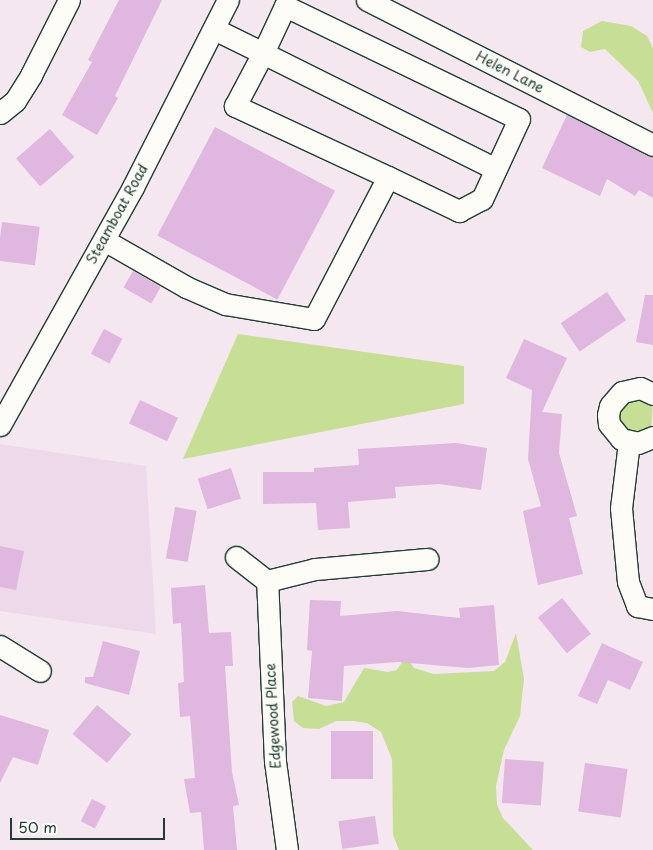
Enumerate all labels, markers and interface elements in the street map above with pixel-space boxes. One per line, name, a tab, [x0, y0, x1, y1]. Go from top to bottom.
street label: Helen Lane	[473, 47, 547, 97]
street label: Steamboat Road	[83, 161, 151, 267]
street label: Edgewood Place	[262, 662, 284, 770]
scale bar	[12, 808, 168, 840]
text: 50 m	[18, 815, 57, 838]

